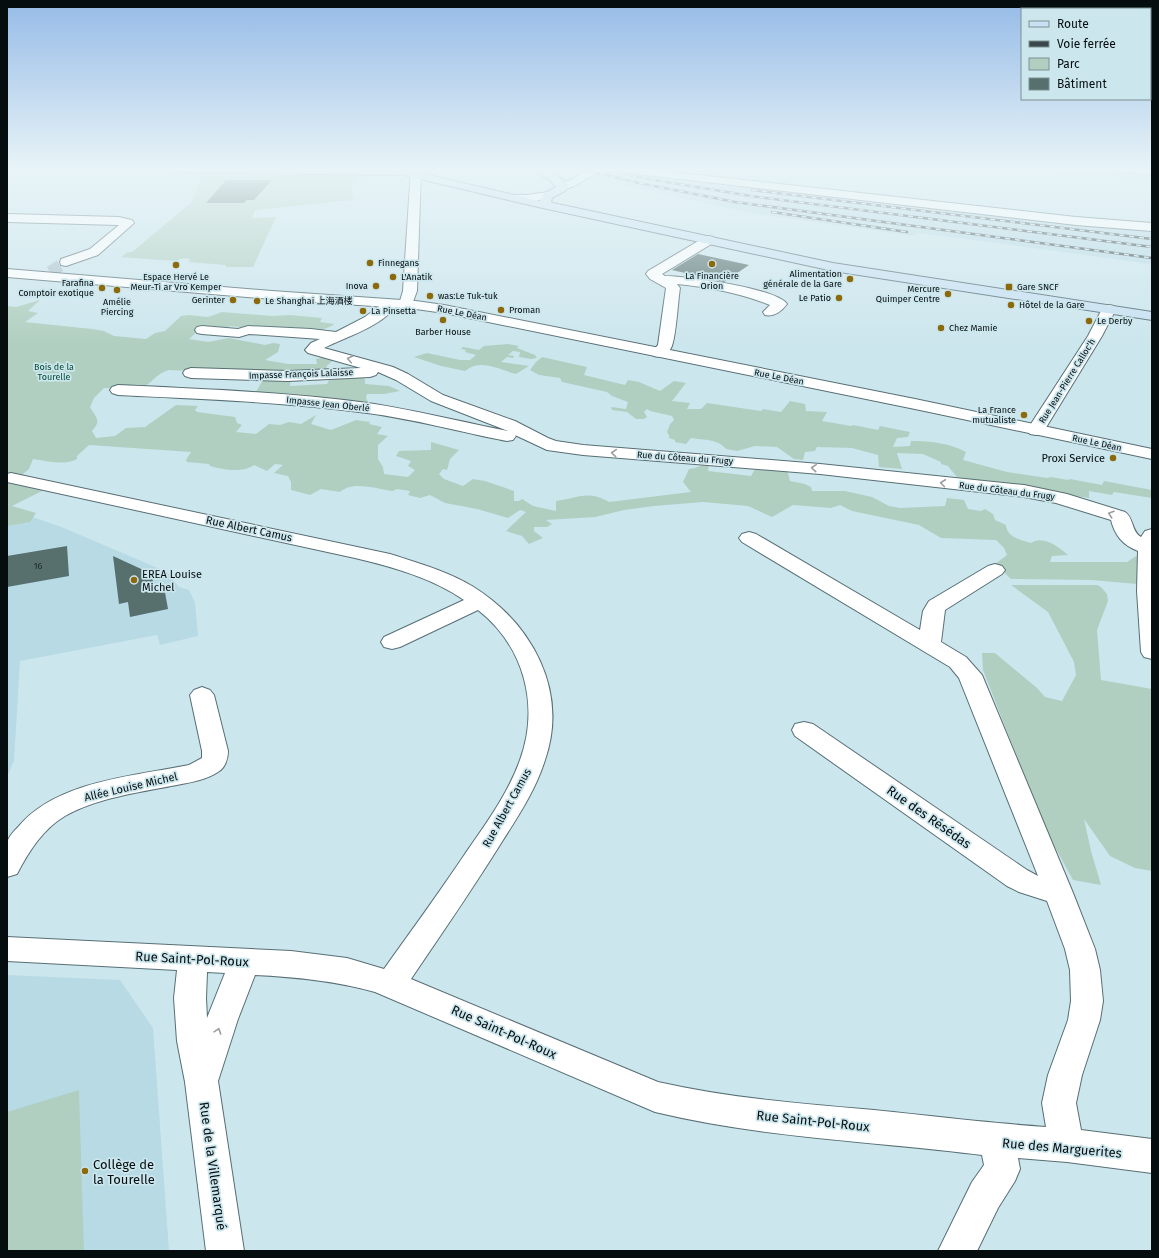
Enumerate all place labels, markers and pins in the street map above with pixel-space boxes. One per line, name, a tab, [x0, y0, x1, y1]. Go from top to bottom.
marker: Finnegans	[365, 258, 375, 268]
place label: Finnegans	[378, 258, 419, 268]
marker: La Financière Orion	[707, 259, 717, 269]
marker: Espace Hervé Le Meur-Ti ar Vro Kemper	[171, 260, 181, 270]
place label: Alimentation générale de la Gare	[763, 269, 842, 289]
place label: La Financière Orion	[685, 271, 739, 291]
place label: Espace Hervé Le Meur-Ti ar Vro Kemper	[130, 272, 222, 292]
marker: L'Anatik	[388, 272, 398, 282]
place label: L'Anatik	[401, 272, 432, 282]
marker: Alimentation générale de la Gare	[845, 274, 855, 284]
place label: Farafina Comptoir exotique	[18, 278, 94, 298]
place label: Inova	[346, 281, 368, 291]
marker: Inova	[371, 281, 381, 291]
marker: Gare SNCF	[1004, 282, 1014, 292]
place label: Gare SNCF	[1017, 282, 1059, 292]
marker: Farafina Comptoir exotique	[97, 283, 107, 293]
place label: Mercure Quimper Centre	[876, 284, 940, 304]
marker: Amélie Piercing	[112, 285, 122, 295]
marker: Mercure Quimper Centre	[943, 289, 953, 299]
marker: was:Le Tuk-tuk	[425, 291, 435, 301]
place label: was:Le Tuk-tuk	[438, 291, 498, 301]
place label: Le Patio	[799, 293, 831, 303]
marker: Le Patio	[834, 293, 844, 303]
place label: Gerinter	[192, 295, 226, 305]
marker: Gerinter	[228, 295, 238, 305]
marker: Le Shanghai 上海酒楼	[252, 296, 262, 306]
place label: Le Shanghai 上海酒楼	[265, 296, 353, 306]
place label: Amélie Piercing	[101, 297, 134, 317]
marker: Hôtel de la Gare	[1006, 300, 1016, 310]
place label: Hôtel de la Gare	[1019, 300, 1085, 310]
marker: Proman	[496, 305, 506, 315]
place label: Proman	[509, 305, 540, 315]
marker: La Pinsetta	[358, 306, 368, 316]
place label: La Pinsetta	[371, 306, 416, 316]
marker: Barber House	[438, 315, 448, 325]
marker: Le Derby	[1084, 316, 1094, 326]
place label: Le Derby	[1097, 316, 1133, 326]
marker: Chez Mamie	[936, 323, 946, 333]
place label: Chez Mamie	[949, 323, 998, 333]
place label: Barber House	[415, 327, 471, 337]
place label: La France mutualiste	[972, 405, 1016, 425]
marker: La France mutualiste	[1019, 410, 1029, 420]
place label: Proxi Service	[1041, 452, 1105, 465]
marker: Proxi Service	[1108, 453, 1118, 463]
place label: EREA Louise Michel	[142, 568, 202, 594]
marker: EREA Louise Michel	[129, 575, 139, 585]
place label: Collège de la Tourelle	[93, 1157, 155, 1187]
marker: Collège de la Tourelle	[80, 1166, 90, 1176]

